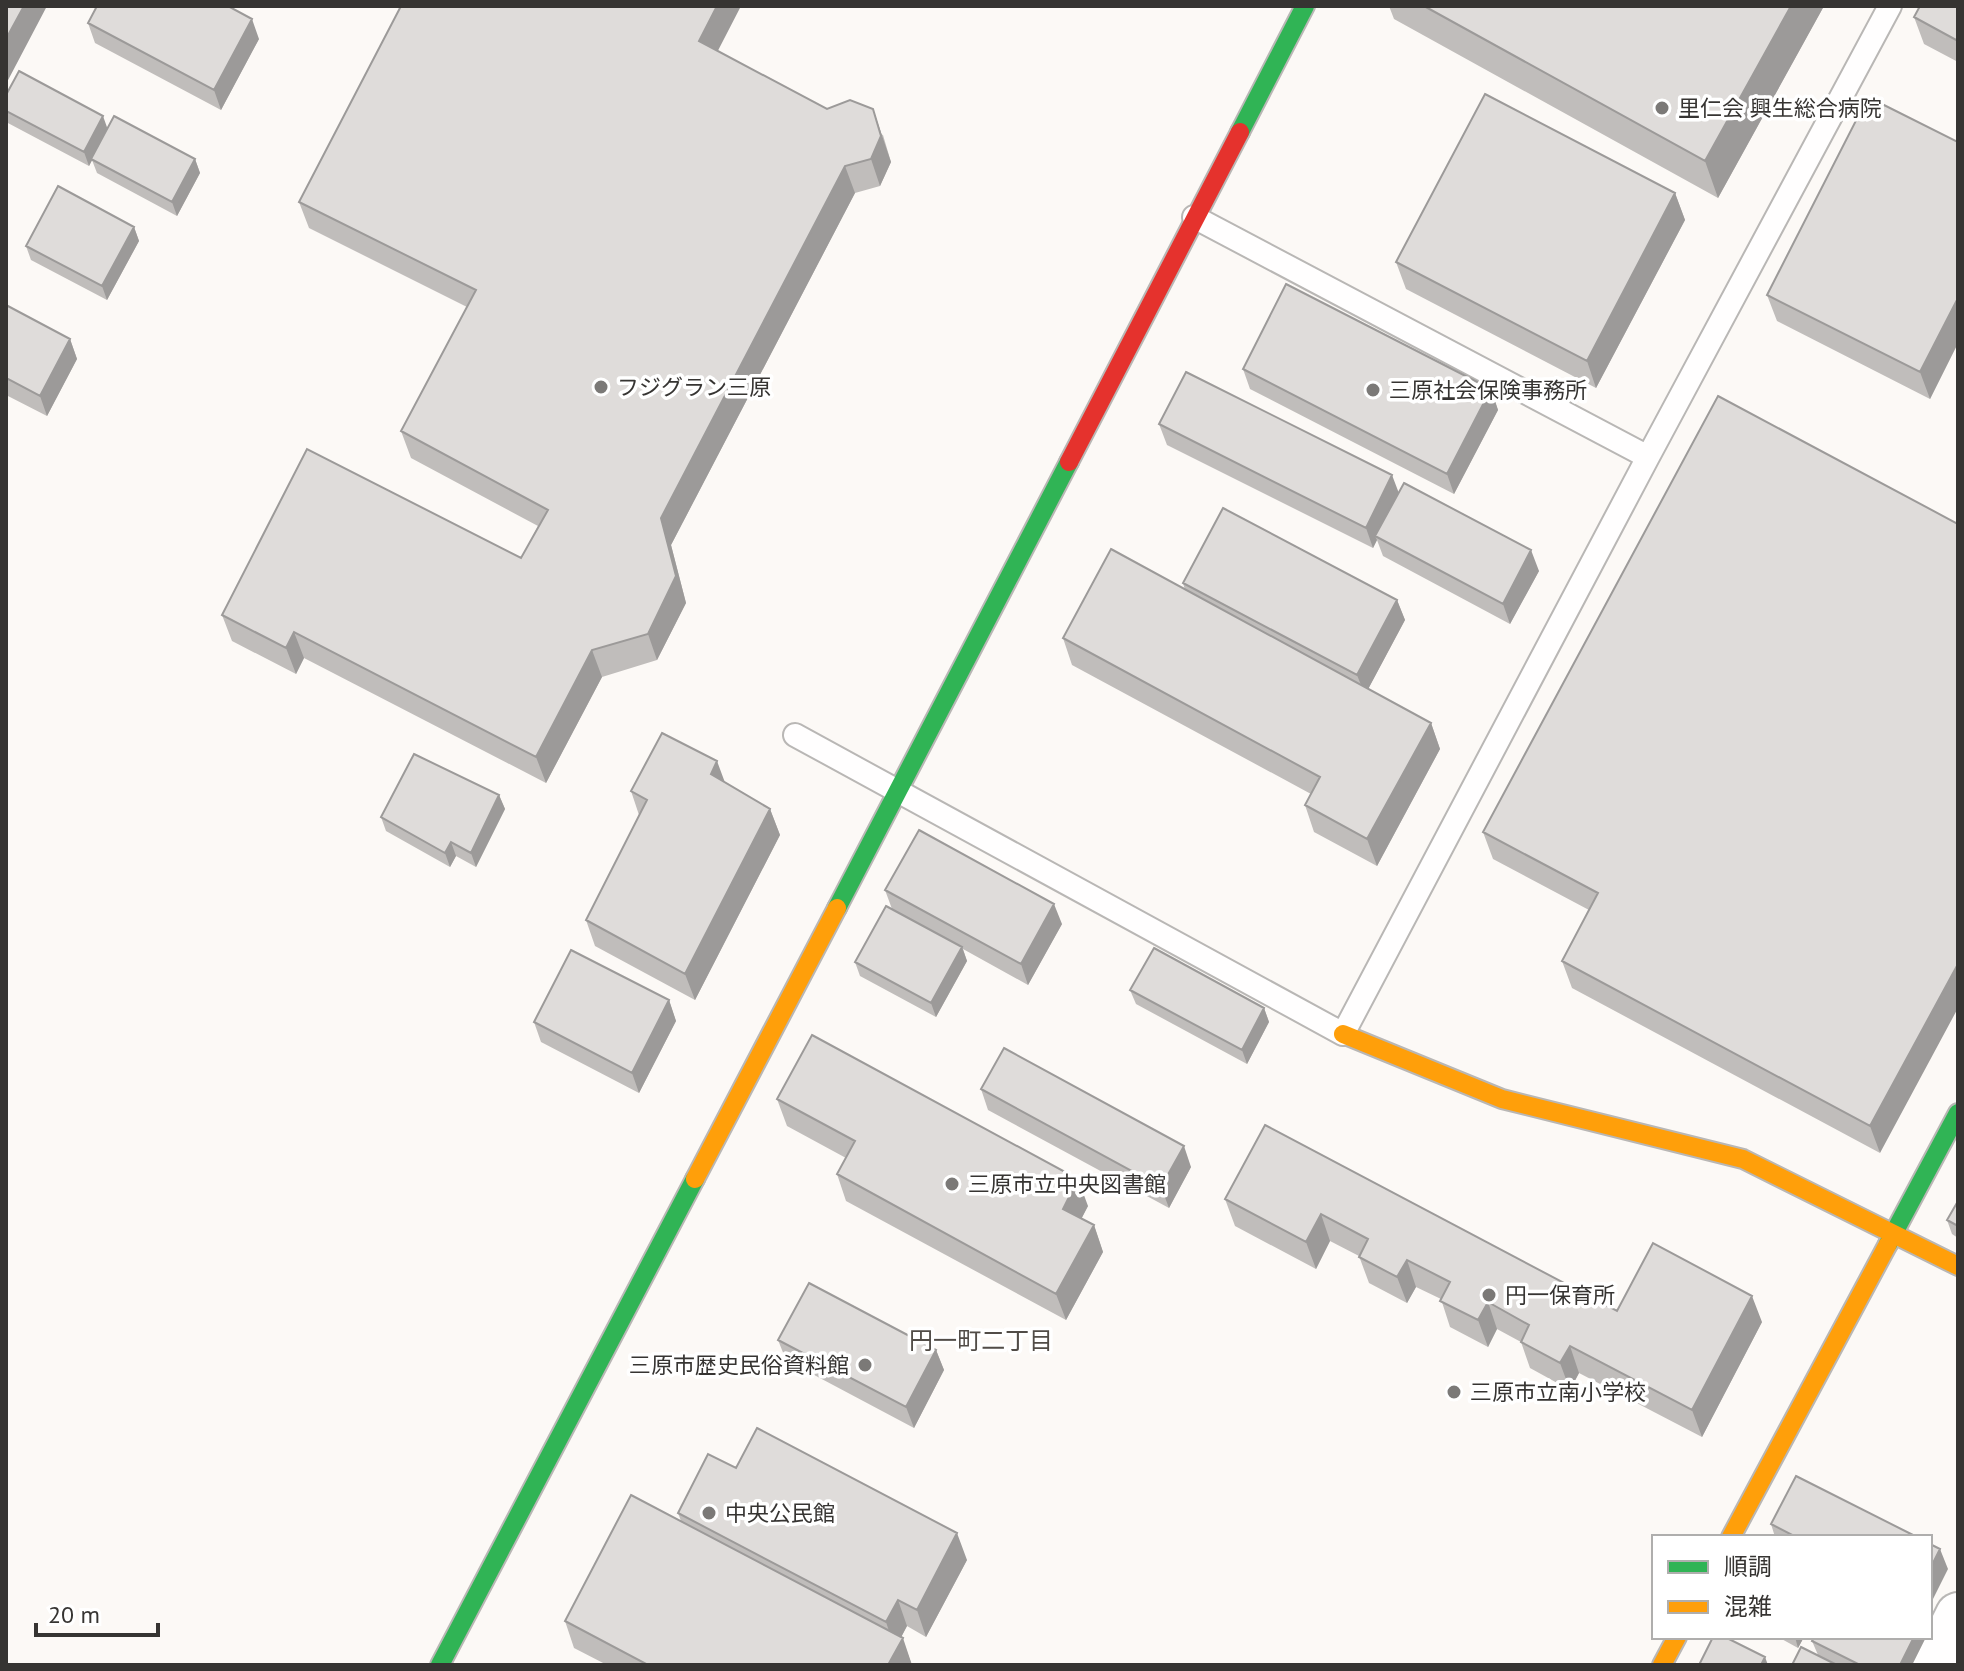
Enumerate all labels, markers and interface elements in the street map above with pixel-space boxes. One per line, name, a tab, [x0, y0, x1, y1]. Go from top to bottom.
place label: 里仁会 興生総合病院	[1678, 94, 1882, 122]
marker: 里仁会 興生総合病院	[1653, 99, 1671, 117]
place label: フジグラン三原	[617, 373, 771, 401]
place label: 三原社会保険事務所	[1389, 376, 1587, 404]
marker: フジグラン三原	[592, 378, 610, 396]
marker: 三原社会保険事務所	[1364, 381, 1382, 399]
place label: 三原市立中央図書館	[968, 1170, 1166, 1198]
marker: 三原市立中央図書館	[943, 1175, 961, 1193]
place label: 円一保育所	[1505, 1281, 1615, 1309]
marker: 円一保育所	[1480, 1286, 1498, 1304]
district label: 円一町二丁目	[909, 1325, 1053, 1356]
place label: 三原市歴史民俗資料館	[629, 1351, 849, 1379]
marker: 三原市歴史民俗資料館	[856, 1356, 874, 1374]
place label: 三原市立南小学校	[1470, 1378, 1646, 1406]
marker: 三原市立南小学校	[1445, 1383, 1463, 1401]
place label: 中央公民館	[725, 1499, 835, 1527]
marker: 中央公民館	[700, 1504, 718, 1522]
legend	[1652, 1535, 1932, 1639]
text: 順調	[1724, 1551, 1772, 1582]
scale bar	[36, 1587, 158, 1637]
text: 混雑	[1724, 1591, 1772, 1622]
text: 20 m	[48, 1599, 100, 1630]

